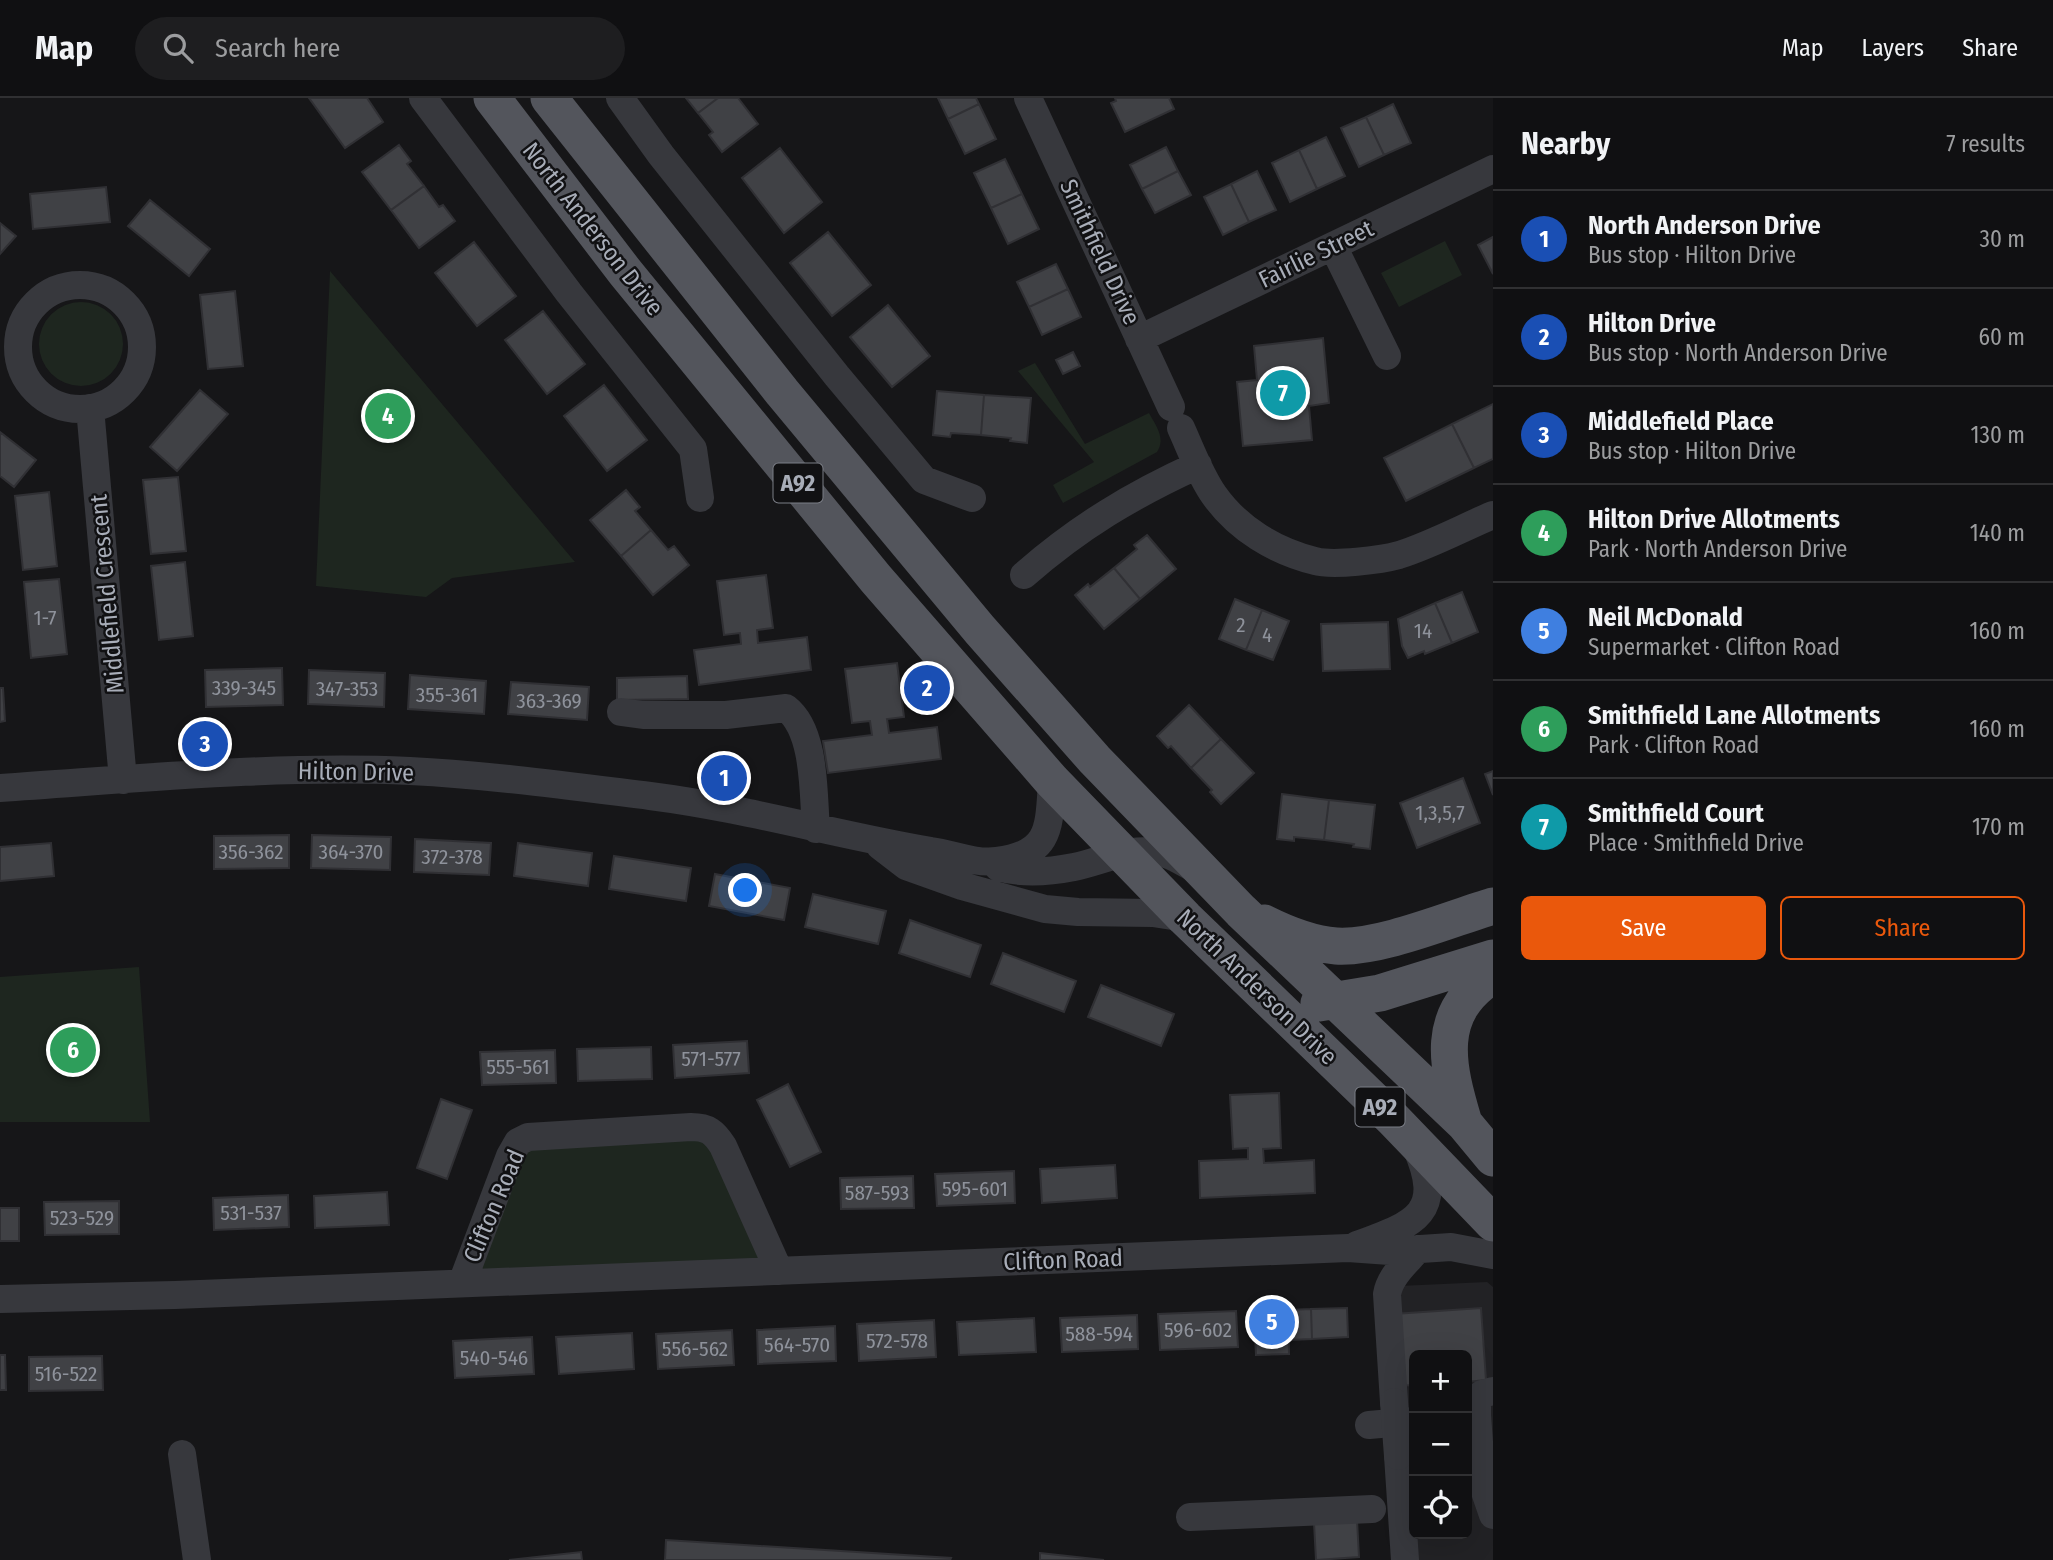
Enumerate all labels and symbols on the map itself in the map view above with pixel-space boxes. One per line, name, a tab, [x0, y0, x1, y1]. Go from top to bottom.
street label: North Anderson Drive	[517, 137, 669, 321]
street label: Smithfield Drive	[1054, 175, 1146, 329]
street label: Fairlie Street	[1254, 214, 1378, 294]
pin: 7	[1260, 367, 1306, 419]
pin: 4	[365, 390, 411, 442]
road number: A92	[774, 464, 822, 502]
street label: Middlefield Crescent	[84, 493, 130, 695]
house number: 1-7	[33, 605, 57, 631]
house number: 2	[1236, 612, 1246, 638]
house number: 14	[1414, 618, 1432, 644]
house number: 4	[1262, 622, 1272, 648]
pin: 2	[904, 662, 950, 714]
house number: 339-345	[212, 675, 276, 701]
house number: 347-353	[316, 676, 378, 702]
house number: 355-361	[416, 682, 478, 708]
house number: 363-369	[516, 688, 582, 714]
pin: 3	[182, 718, 228, 770]
pin: 1	[701, 752, 747, 804]
street label: Hilton Drive	[298, 757, 414, 787]
house number: 1,3,5,7	[1415, 800, 1465, 826]
house number: 356-362	[219, 839, 283, 865]
house number: 364-370	[318, 839, 384, 865]
house number: 372-378	[421, 844, 483, 870]
your location	[728, 873, 762, 907]
street label: North Anderson Drive	[1171, 903, 1343, 1071]
pin: 6	[50, 1024, 96, 1076]
house number: 571-577	[681, 1046, 741, 1072]
house number: 555-561	[486, 1054, 550, 1080]
road number: A92	[1356, 1088, 1404, 1126]
street label: Clifton Road	[458, 1145, 530, 1267]
house number: 595-601	[942, 1176, 1008, 1202]
house number: 587-593	[845, 1180, 909, 1206]
house number: 531-537	[220, 1200, 282, 1226]
house number: 523-529	[50, 1205, 114, 1231]
street label: Clifton Road	[1003, 1244, 1123, 1276]
pin: 5	[1249, 1296, 1295, 1348]
house number: 596-602	[1164, 1317, 1232, 1343]
house number: 588-594	[1065, 1321, 1133, 1347]
house number: 572-578	[866, 1328, 928, 1354]
house number: 564-570	[764, 1332, 830, 1358]
house number: 556-562	[662, 1336, 728, 1362]
house number: 540-546	[460, 1345, 528, 1371]
house number: 516-522	[35, 1361, 97, 1387]

